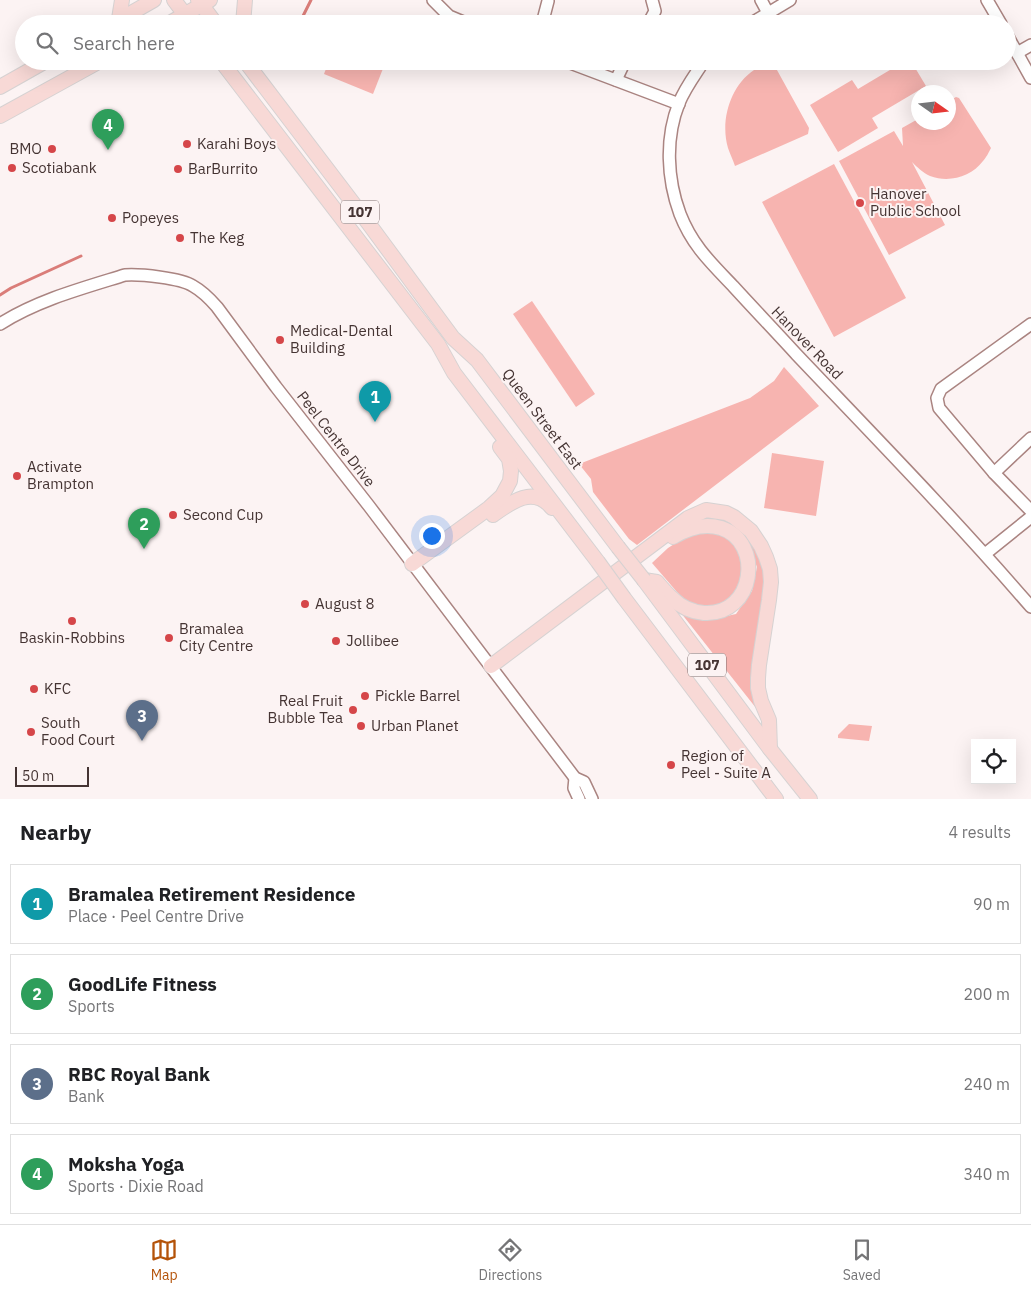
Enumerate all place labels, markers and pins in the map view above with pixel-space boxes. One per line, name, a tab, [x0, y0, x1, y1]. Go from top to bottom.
pin: 4	[92, 109, 124, 150]
place label: Karahi Boys	[197, 134, 276, 153]
marker: Karahi Boys	[181, 138, 193, 150]
place label: BMO	[9, 139, 42, 158]
marker: BMO	[46, 143, 58, 155]
place label: Scotiabank	[22, 158, 97, 177]
place label: BarBurrito	[188, 159, 258, 178]
marker: Scotiabank	[6, 162, 18, 174]
marker: BarBurrito	[172, 163, 184, 175]
place label: Hanover Public School	[870, 184, 961, 220]
marker: Hanover Public School	[854, 197, 866, 209]
place label: Popeyes	[122, 208, 179, 227]
marker: Popeyes	[106, 212, 118, 224]
place label: The Keg	[190, 228, 244, 247]
marker: The Keg	[174, 232, 186, 244]
place label: Medical-Dental Building	[290, 321, 393, 357]
marker: Medical-Dental Building	[274, 334, 286, 346]
pin: 1	[359, 381, 391, 422]
place label: Activate Brampton	[27, 457, 94, 493]
marker: Activate Brampton	[11, 470, 23, 482]
place label: Second Cup	[183, 505, 263, 524]
pin: 2	[128, 508, 160, 549]
marker: Second Cup	[167, 509, 179, 521]
place label: August 8	[315, 594, 375, 613]
marker: August 8	[299, 598, 311, 610]
marker: Baskin-Robbins	[66, 615, 78, 627]
place label: Bramalea City Centre	[179, 619, 253, 655]
place label: Baskin-Robbins	[19, 628, 125, 647]
place label: Jollibee	[346, 631, 399, 650]
marker: Bramalea City Centre	[163, 632, 175, 644]
marker: Jollibee	[330, 635, 342, 647]
place label: KFC	[44, 679, 71, 698]
marker: KFC	[28, 683, 40, 695]
place label: Pickle Barrel	[375, 686, 460, 705]
marker: Pickle Barrel	[359, 690, 371, 702]
place label: Real Fruit Bubble Tea	[268, 691, 343, 727]
pin: 3	[126, 700, 158, 741]
marker: Real Fruit Bubble Tea	[347, 704, 359, 716]
place label: South Food Court	[41, 713, 115, 749]
place label: Urban Planet	[371, 716, 459, 735]
marker: Urban Planet	[355, 720, 367, 732]
marker: South Food Court	[25, 726, 37, 738]
place label: Region of Peel - Suite A	[681, 746, 771, 782]
marker: Region of Peel - Suite A	[665, 759, 677, 771]

